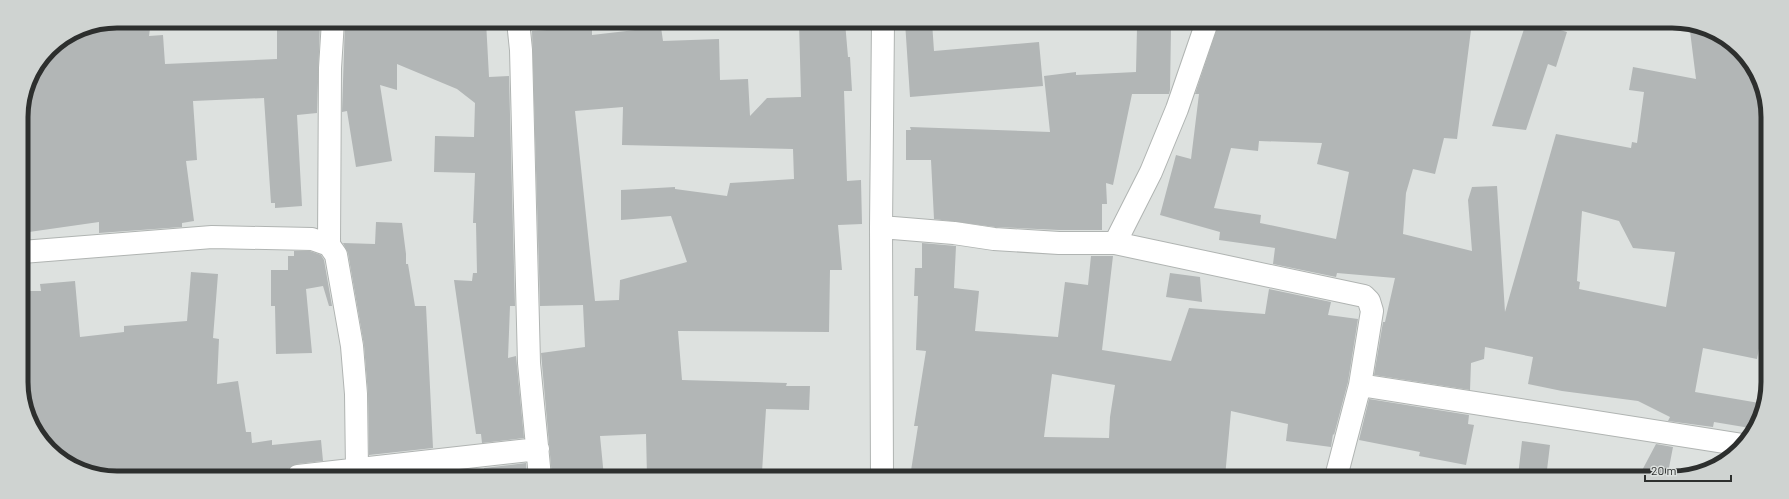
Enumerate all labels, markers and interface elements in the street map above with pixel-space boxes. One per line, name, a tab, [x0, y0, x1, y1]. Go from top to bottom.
scale bar	[1645, 457, 1731, 483]
text: 20 m	[1651, 463, 1677, 477]

